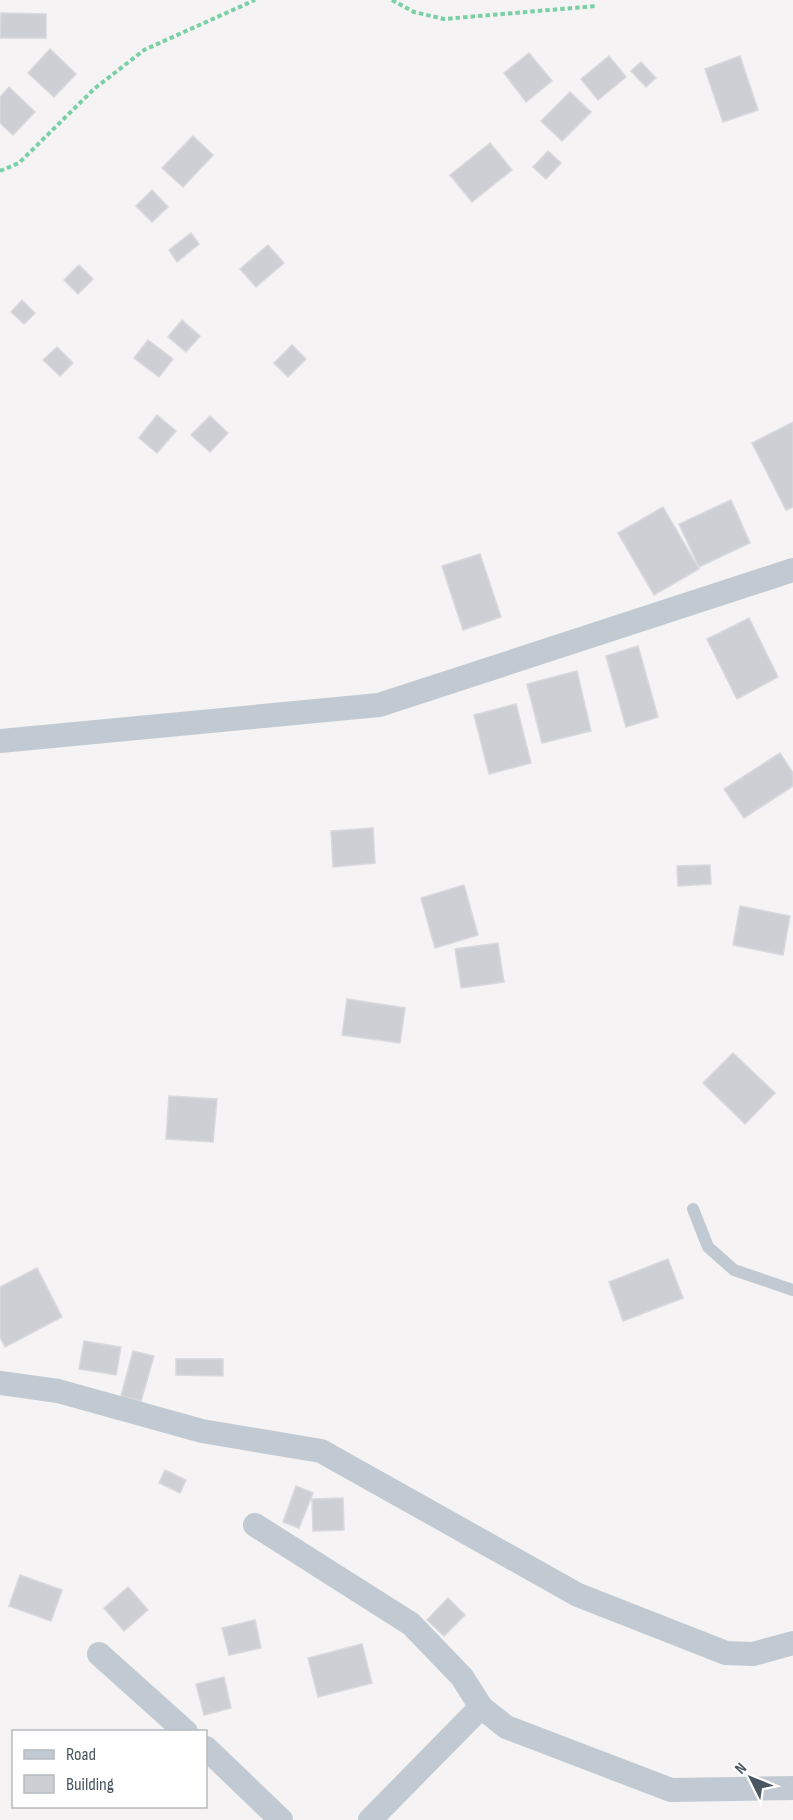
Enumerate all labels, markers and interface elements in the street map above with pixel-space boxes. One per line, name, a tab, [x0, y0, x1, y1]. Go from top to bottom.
legend	[12, 1730, 207, 1808]
text: Road	[66, 1744, 96, 1765]
north arrow	[721, 1748, 781, 1808]
text: N	[731, 1759, 751, 1778]
text: Building	[66, 1774, 114, 1795]

